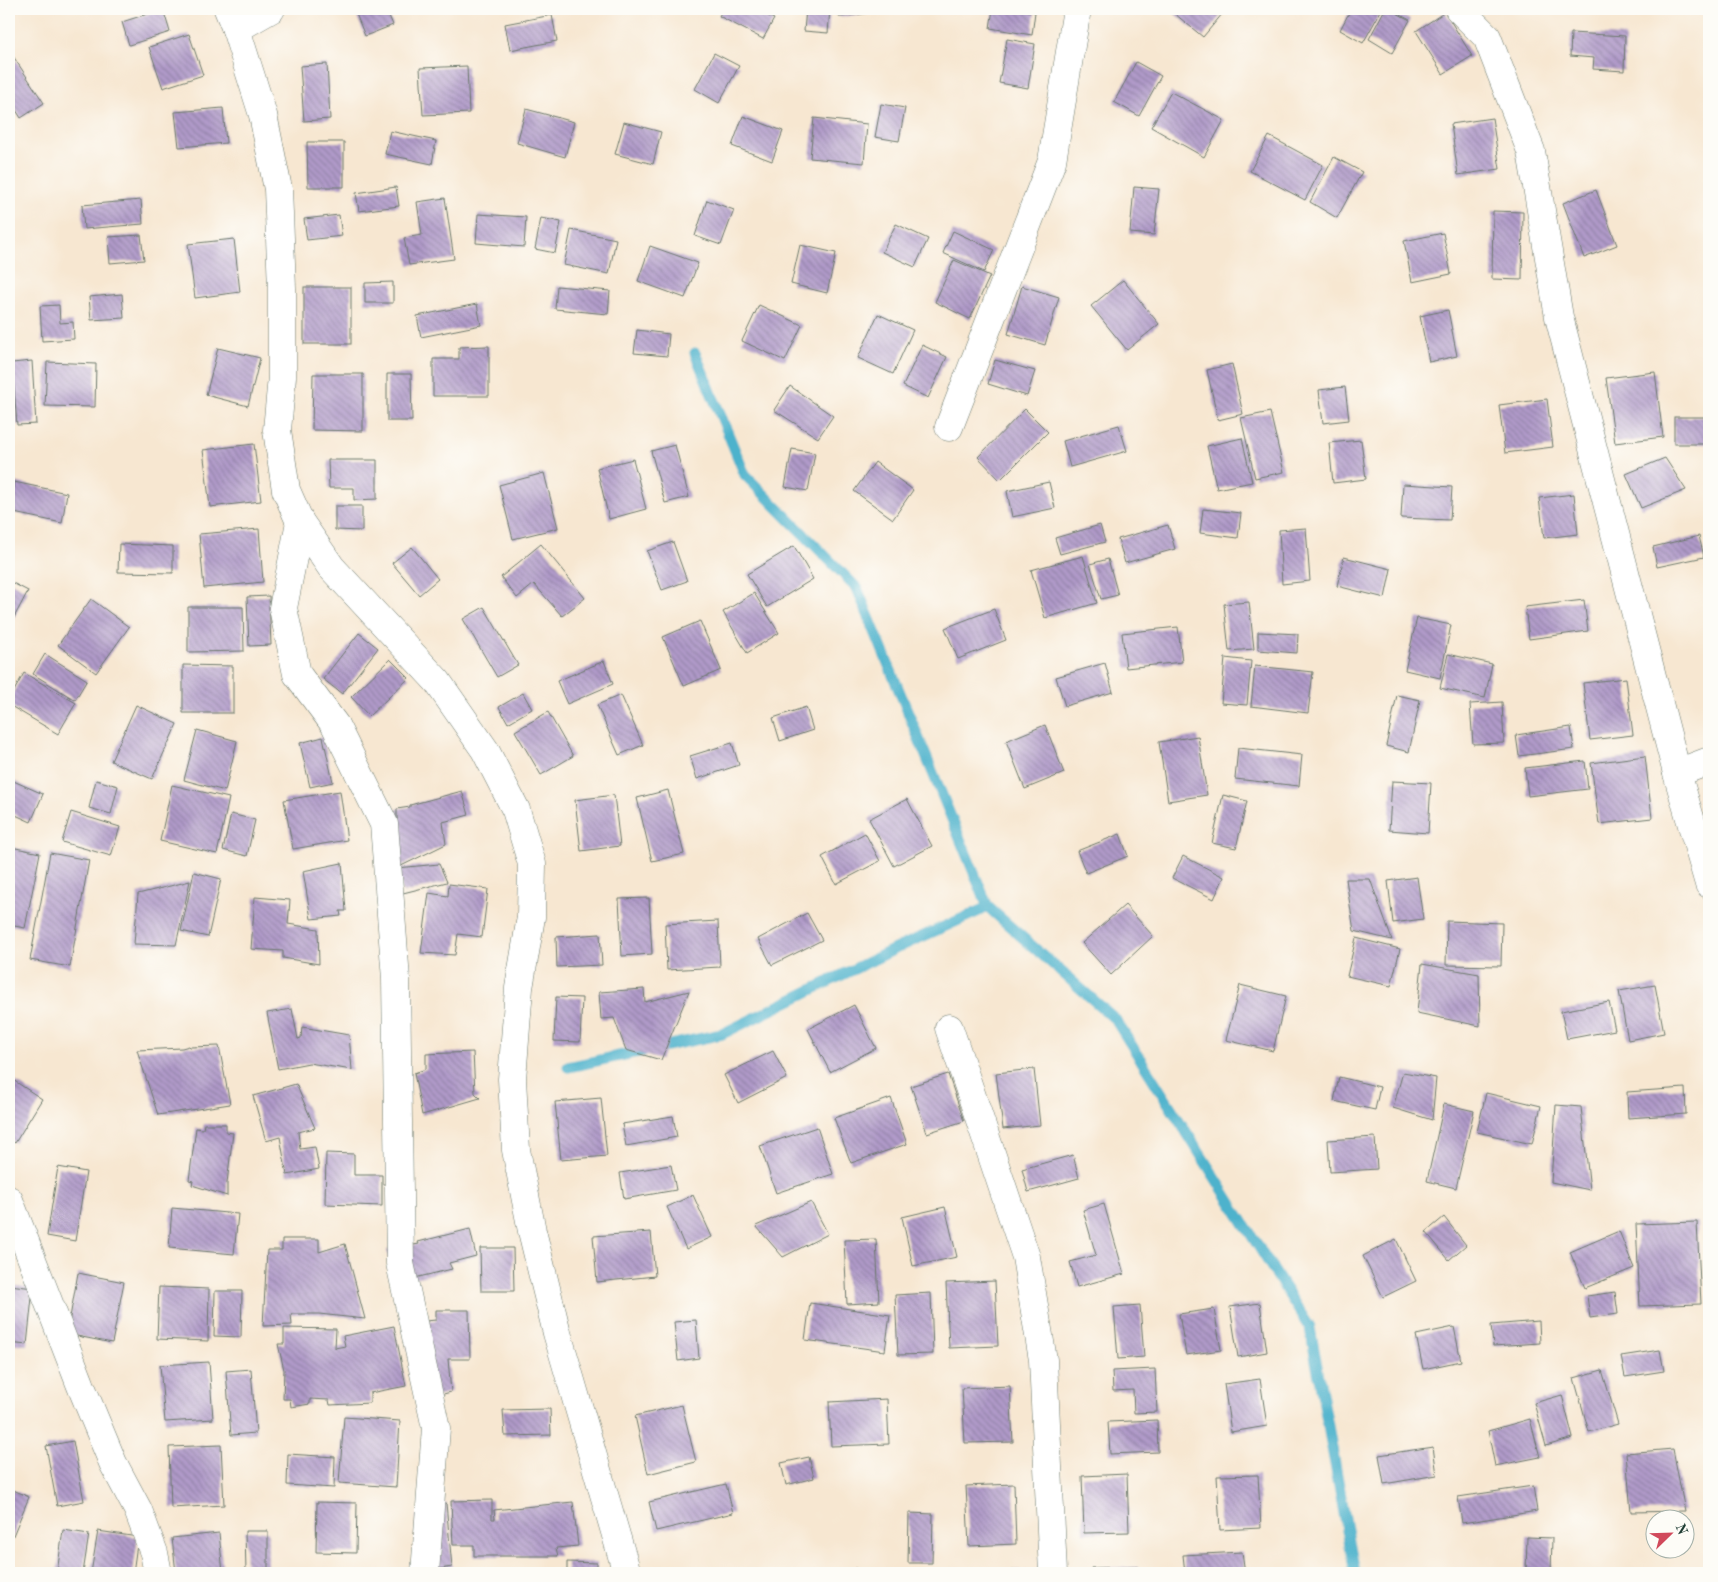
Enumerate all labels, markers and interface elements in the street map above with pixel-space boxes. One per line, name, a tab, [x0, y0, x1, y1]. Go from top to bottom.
north arrow	[1646, 1510, 1696, 1560]
text: N	[1673, 1522, 1690, 1537]

